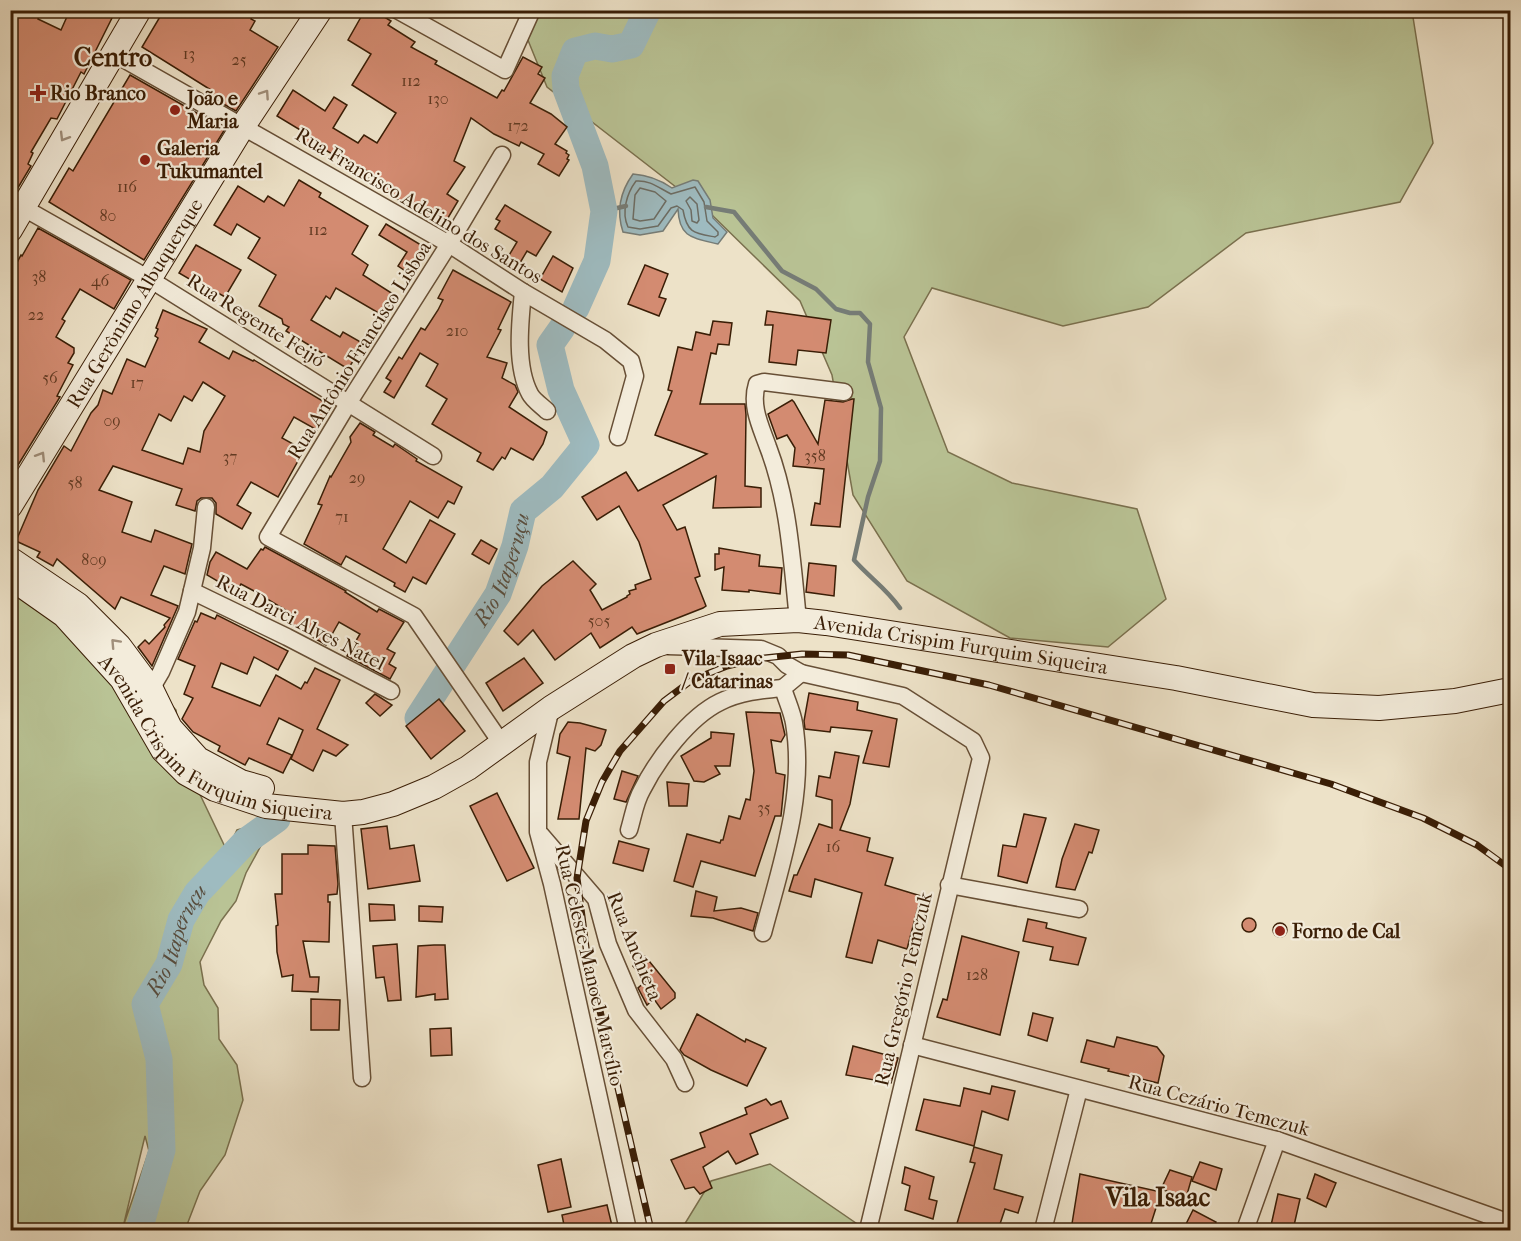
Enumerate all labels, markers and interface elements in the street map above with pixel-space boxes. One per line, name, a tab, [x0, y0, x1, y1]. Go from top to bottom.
district label: Centro	[74, 42, 152, 73]
house number: 13	[183, 44, 195, 63]
house number: 25	[231, 50, 247, 69]
house number: 112	[401, 71, 421, 90]
place label: Rio Branco	[50, 82, 146, 105]
marker: Rio Branco	[31, 86, 45, 100]
place label: João e Maria	[185, 87, 239, 133]
house number: 130	[427, 89, 449, 108]
one-way arrow	[258, 90, 269, 101]
marker: João e Maria	[168, 103, 182, 117]
house number: 172	[507, 116, 529, 135]
street label: Rua Francisco Adelino dos Santos	[291, 122, 546, 288]
one-way arrow	[59, 131, 71, 141]
place label: Galeria Tukumantel	[156, 137, 263, 183]
marker: Galeria Tukumantel	[138, 153, 152, 167]
house number: 116	[117, 177, 137, 196]
street label: Rua Gerônimo Albuquerque	[62, 194, 208, 412]
house number: 80	[100, 206, 116, 225]
house number: 112	[308, 220, 328, 239]
street label: Rua Antônio Francisco Lisboa	[283, 236, 437, 464]
house number: 38	[32, 267, 46, 286]
street label: Rua Regente Feijó	[183, 269, 329, 372]
house number: 46	[91, 271, 109, 290]
house number: 22	[28, 305, 44, 324]
house number: 210	[446, 321, 468, 340]
house number: 56	[42, 368, 58, 387]
house number: 17	[130, 373, 144, 392]
house number: 09	[103, 411, 121, 430]
house number: 358	[804, 446, 826, 465]
house number: 37	[223, 447, 237, 466]
one-way arrow	[34, 452, 46, 462]
house number: 29	[349, 468, 365, 487]
house number: 58	[68, 473, 82, 492]
house number: 71	[335, 507, 349, 526]
water label: Rio Itaperuçu	[468, 511, 534, 632]
house number: 809	[81, 550, 107, 569]
street label: Rua Darci Alves Natel	[212, 570, 390, 675]
house number: 505	[588, 611, 610, 630]
street label: Avenida Crispim Furquim Siqueira	[812, 611, 1110, 679]
one-way arrow	[111, 639, 122, 650]
place label: Vila Isaac / Catarinas	[681, 647, 774, 693]
street label: Avenida Crispim Furquim Siqueira	[93, 649, 334, 825]
marker: Vila Isaac / Catarinas	[663, 662, 677, 676]
house number: 35	[757, 798, 771, 817]
house number: 16	[826, 837, 840, 856]
street label: Rua Celeste Manoel Marcílio	[550, 842, 629, 1088]
water label: Rio Itaperuçu	[140, 879, 211, 1002]
street label: Rua Anchieta	[602, 888, 667, 1005]
street label: Rua Gregório Temczuk	[870, 889, 937, 1088]
place label: Forno de Cal	[1291, 920, 1401, 943]
marker: Forno de Cal	[1273, 924, 1287, 938]
house number: 128	[966, 965, 988, 984]
street label: Rua Cezário Temczuk	[1126, 1070, 1313, 1141]
district label: Vila Isaac	[1105, 1182, 1211, 1213]

